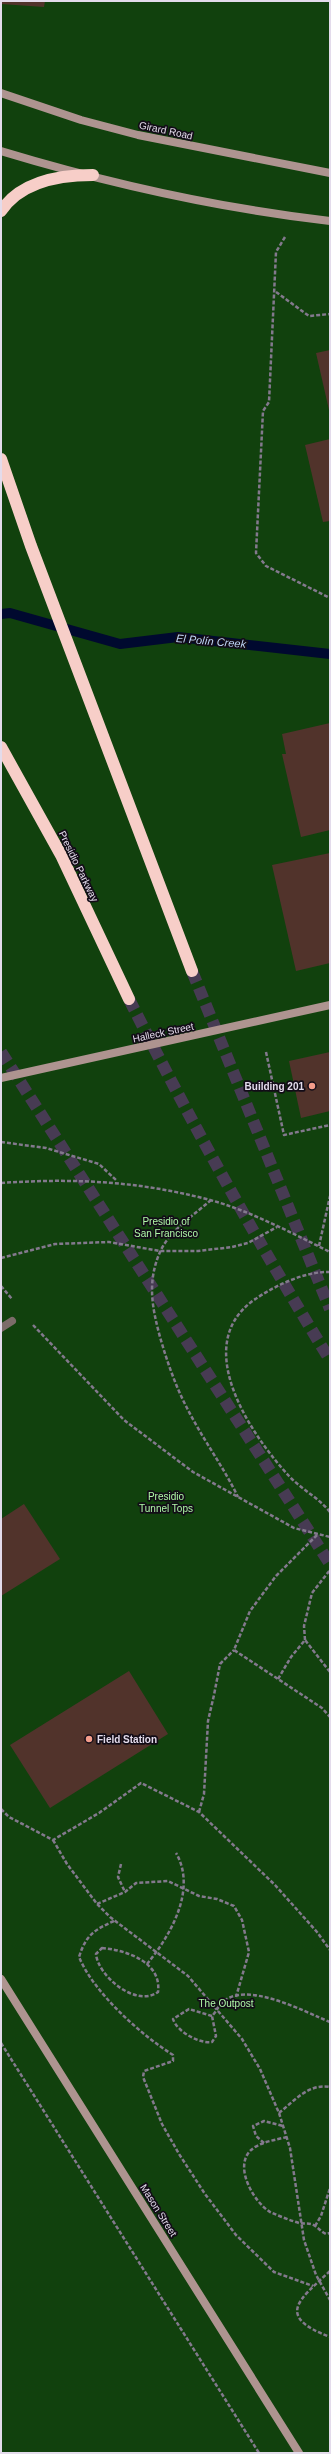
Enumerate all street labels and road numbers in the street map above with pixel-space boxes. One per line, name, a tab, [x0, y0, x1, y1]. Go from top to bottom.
street label: Girard Road	[138, 119, 194, 142]
street label: Presidio Parkway	[57, 829, 100, 903]
street label: Halleck Street	[132, 1021, 195, 1044]
street label: Mason Street	[138, 2182, 179, 2239]

